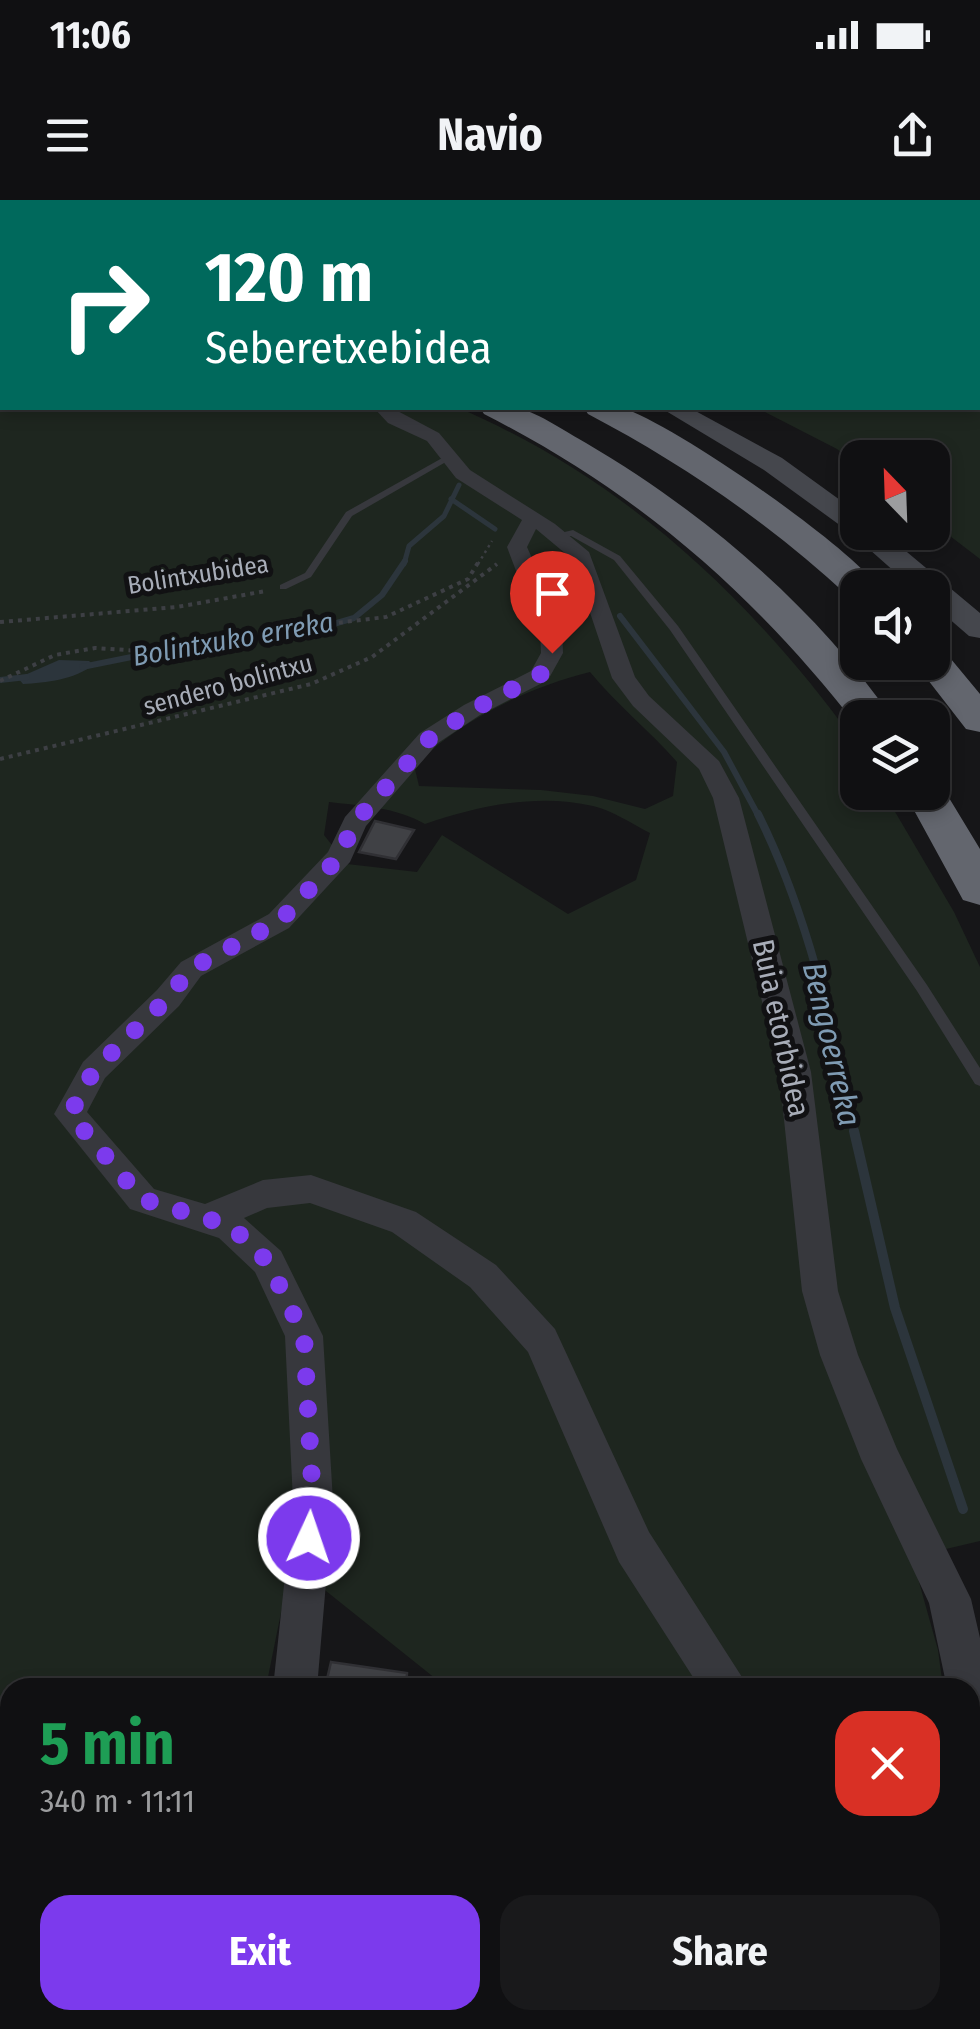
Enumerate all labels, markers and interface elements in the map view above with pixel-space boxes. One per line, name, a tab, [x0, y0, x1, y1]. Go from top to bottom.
text: 11:06	[50, 12, 131, 58]
icon: menu	[40, 108, 95, 163]
text: Navio	[437, 108, 543, 162]
icon: share	[885, 108, 940, 163]
text: 120 m	[205, 236, 373, 320]
icon: right	[40, 240, 170, 370]
text: Seberetxebidea	[205, 321, 492, 375]
north arrow	[840, 440, 950, 550]
map controls	[840, 440, 950, 810]
street label: Bolintxubidea	[125, 549, 271, 601]
pin	[510, 551, 595, 654]
icon: arrive	[525, 566, 580, 621]
button: sound	[840, 570, 950, 680]
water label: Bolintxuko erreka	[130, 605, 336, 673]
street label: sendero bolintxu	[140, 648, 316, 722]
button: layers	[840, 700, 950, 810]
street label: Buia etorbidea	[745, 936, 817, 1120]
water label: Bengoerreka	[795, 958, 869, 1130]
position arrow	[257, 1486, 361, 1590]
text: 5 min	[40, 1708, 175, 1780]
button: close	[835, 1711, 940, 1816]
text: 340 m · 11:11	[40, 1782, 195, 1820]
button: Exit	[40, 1895, 480, 2010]
button: Share	[500, 1895, 940, 2010]

